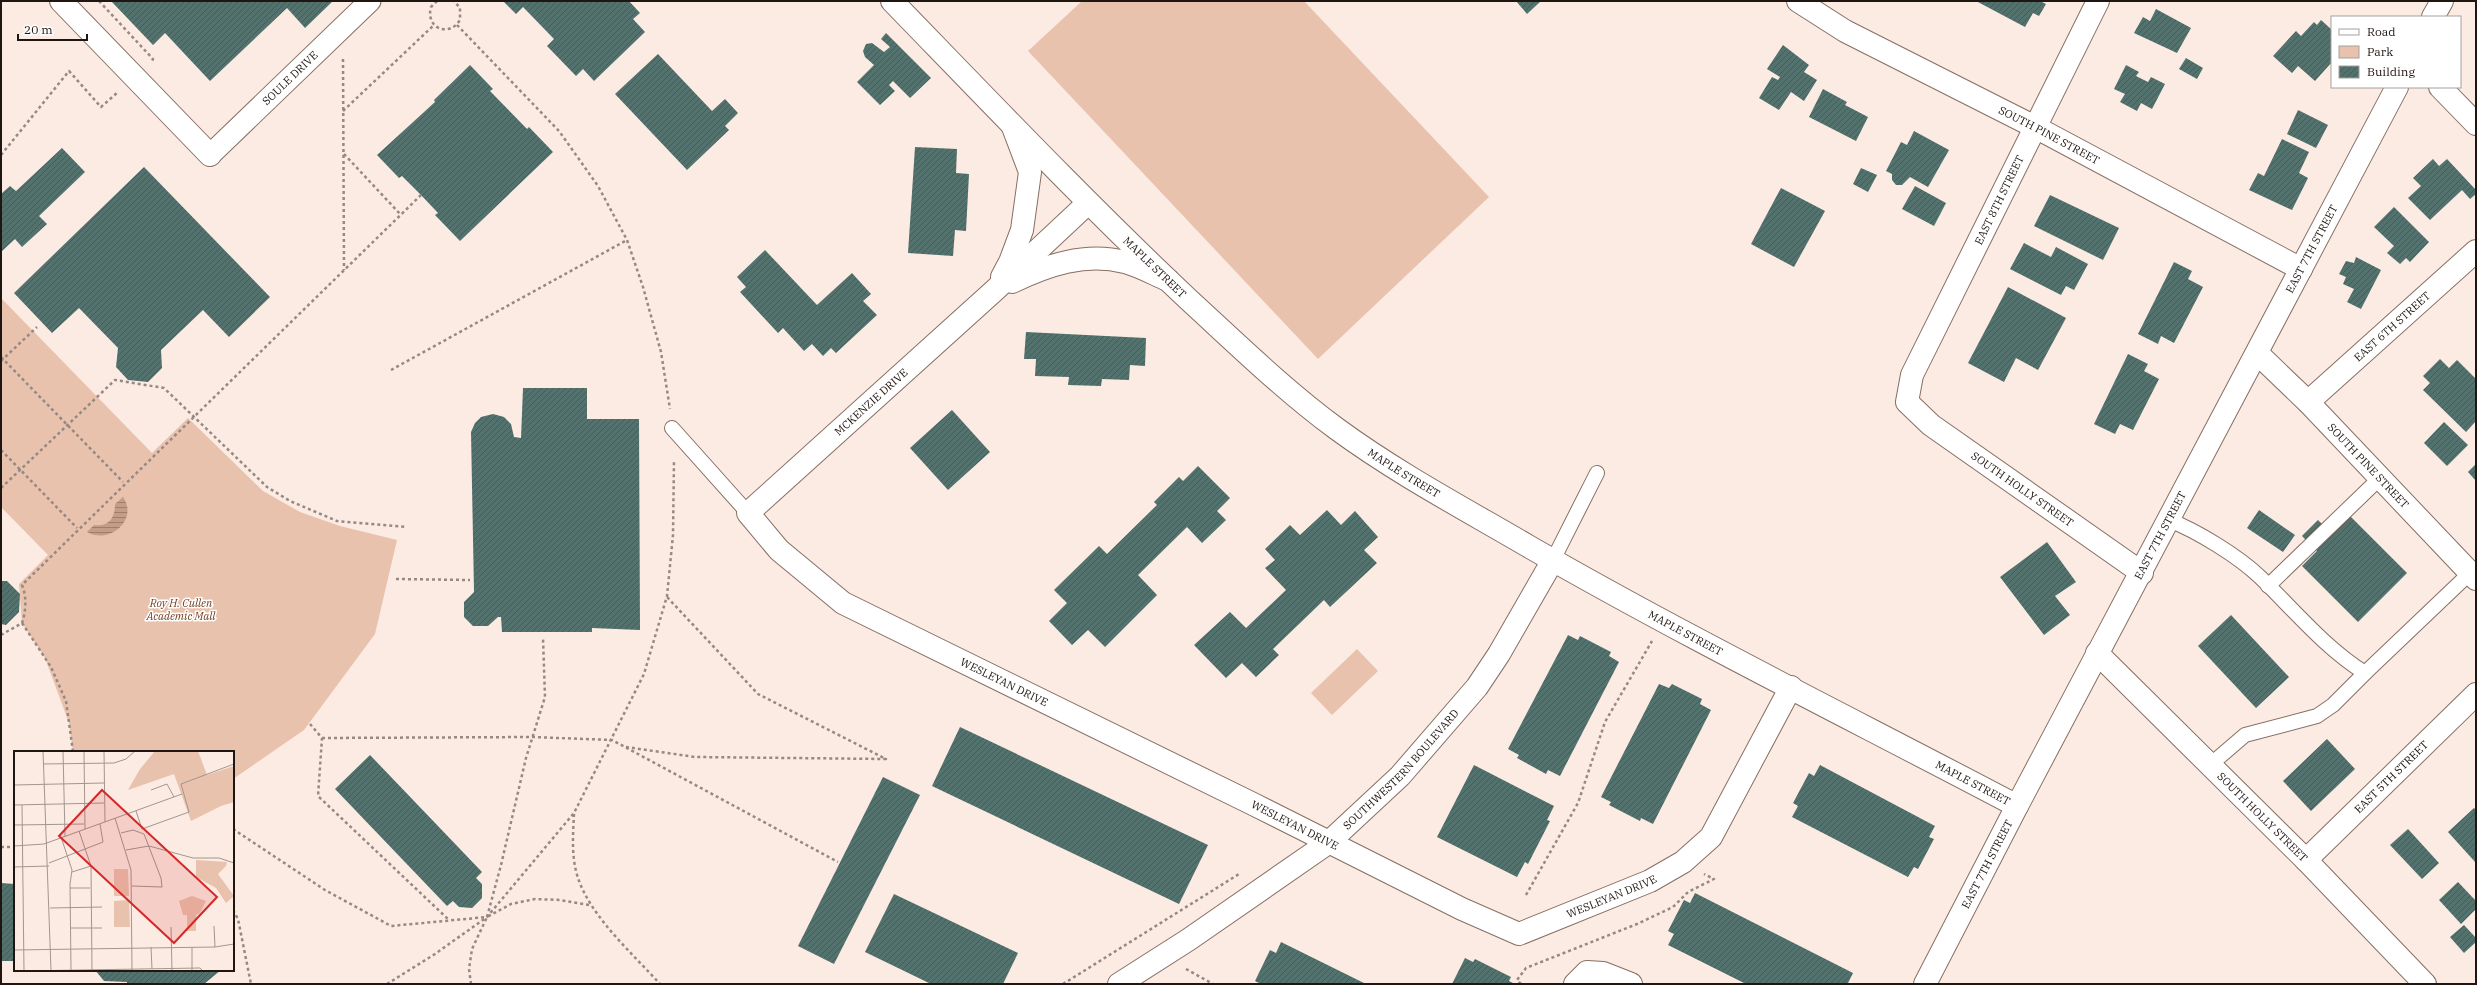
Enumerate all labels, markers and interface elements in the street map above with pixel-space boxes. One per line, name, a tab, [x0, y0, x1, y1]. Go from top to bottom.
scale bar	[18, 16, 87, 42]
legend	[2331, 16, 2461, 88]
text: 20 m	[24, 22, 53, 37]
text: Road	[2367, 24, 2396, 39]
text: Park	[2367, 44, 2393, 59]
street label: SOULE DRIVE	[259, 48, 321, 108]
text: Building	[2367, 64, 2415, 79]
street label: SOUTH PINE STREET	[1996, 103, 2102, 167]
street label: EAST 8TH STREET	[1971, 153, 2027, 247]
street label: EAST 7TH STREET	[2282, 202, 2341, 295]
street label: MAPLE STREET	[1120, 234, 1189, 301]
street label: EAST 6TH STREET	[2351, 289, 2433, 364]
street label: MCKENZIE DRIVE	[831, 365, 911, 439]
street label: SOUTH PINE STREET	[2325, 420, 2412, 511]
street label: MAPLE STREET	[1365, 445, 1442, 501]
street label: SOUTH HOLLY STREET	[1969, 448, 2076, 530]
street label: EAST 7TH STREET	[2131, 489, 2189, 582]
park label: Roy H. Cullen Academic Mall	[146, 596, 216, 623]
street label: MAPLE STREET	[1646, 607, 1725, 659]
street label: WESLEYAN DRIVE	[958, 655, 1050, 709]
street label: SOUTHWESTERN BOULEVARD	[1340, 706, 1462, 832]
street label: EAST 5TH STREET	[2351, 738, 2431, 816]
inset map	[14, 751, 234, 971]
street label: MAPLE STREET	[1933, 758, 2013, 808]
street label: SOUTH HOLLY STREET	[2214, 769, 2311, 865]
street label: WESLEYAN DRIVE	[1249, 797, 1341, 853]
street label: EAST 7TH STREET	[1958, 817, 2016, 911]
street label: WESLEYAN DRIVE	[1564, 872, 1659, 921]

